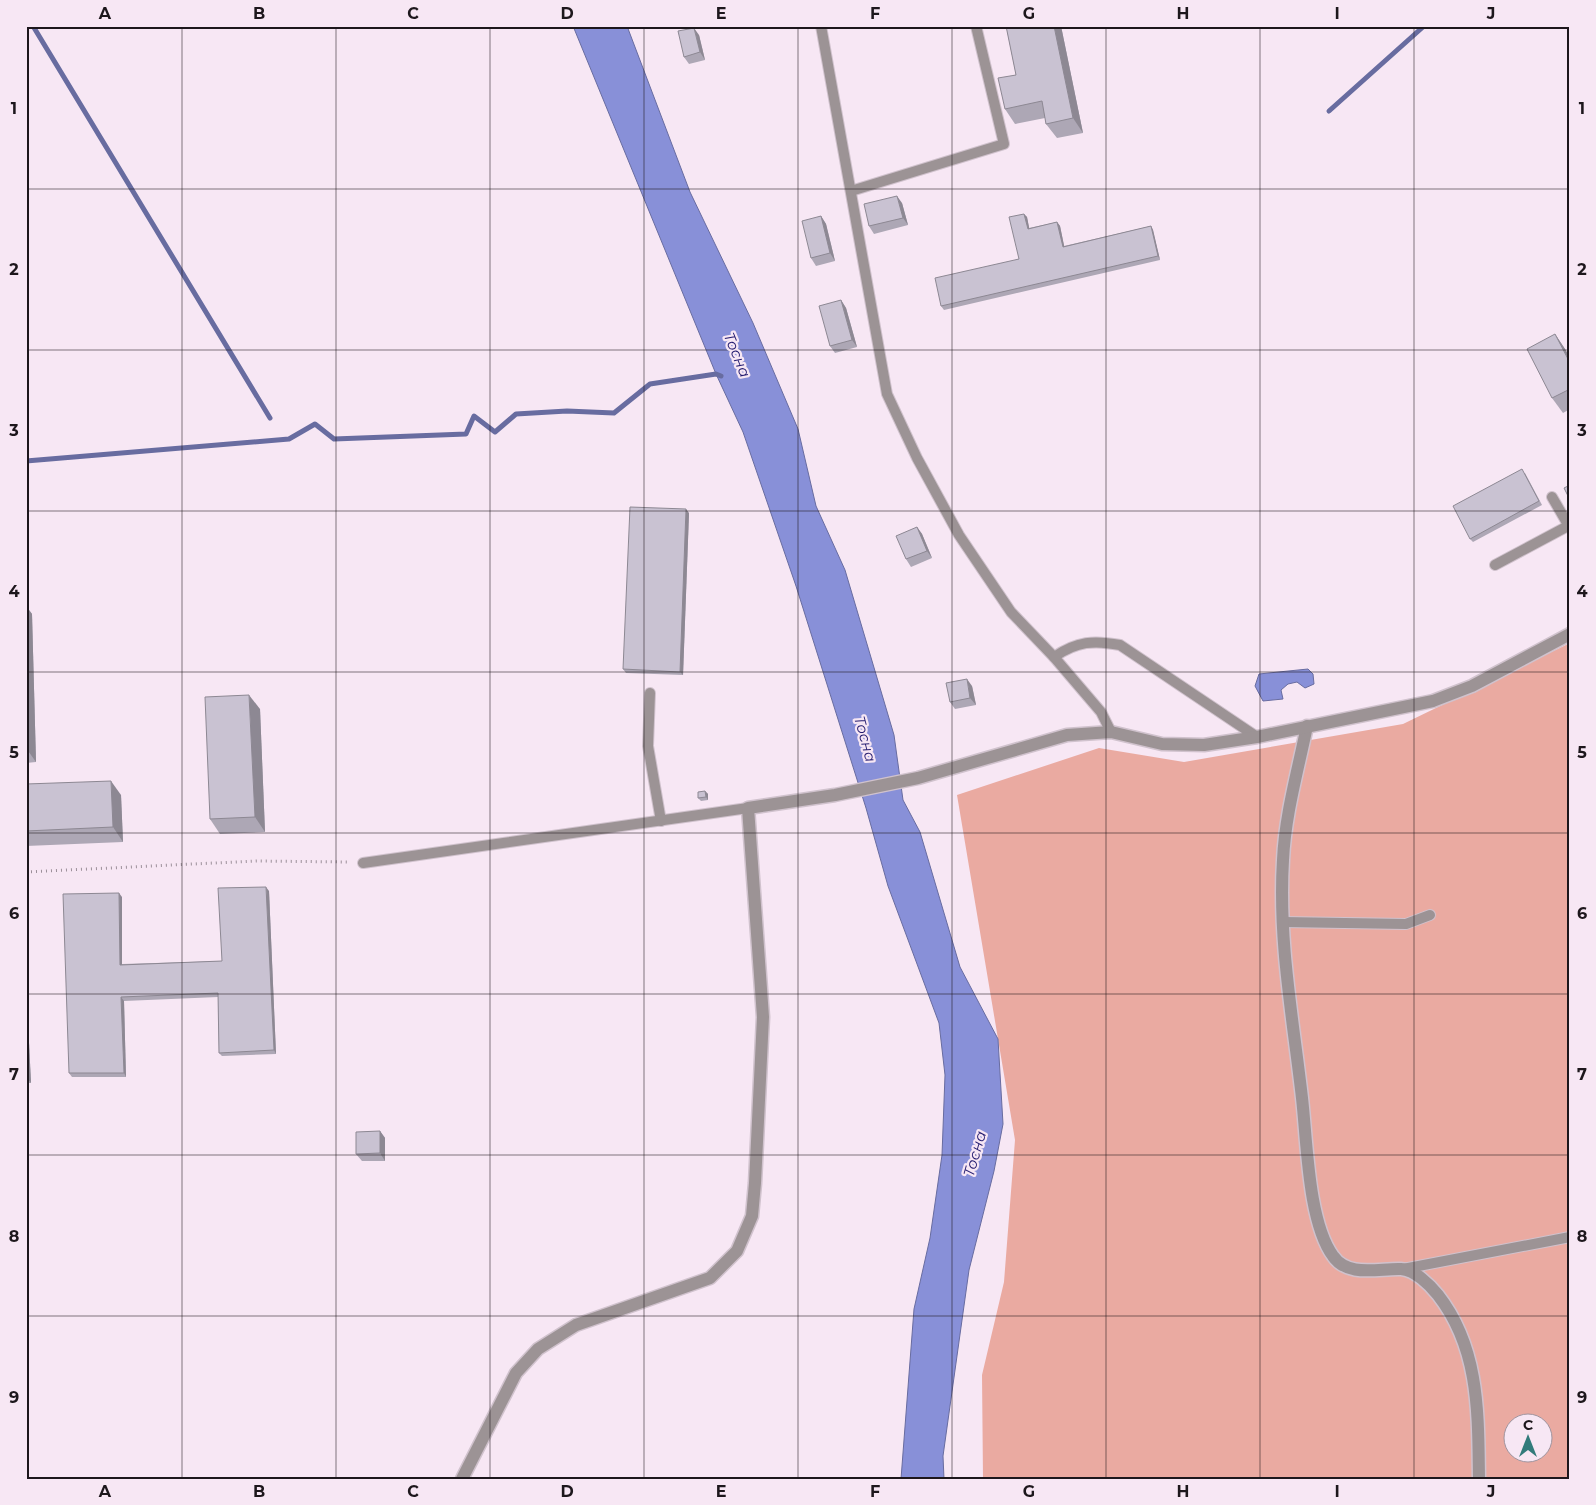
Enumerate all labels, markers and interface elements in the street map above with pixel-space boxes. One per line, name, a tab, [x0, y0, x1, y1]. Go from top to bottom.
text: A	[98, 4, 112, 23]
text: B	[253, 4, 265, 23]
text: C	[407, 4, 419, 23]
text: D	[560, 4, 574, 23]
text: E	[716, 4, 726, 23]
text: F	[870, 4, 880, 23]
text: G	[1023, 4, 1035, 23]
text: H	[1177, 4, 1189, 23]
text: I	[1334, 4, 1340, 23]
text: J	[1486, 4, 1495, 23]
text: 1	[11, 99, 17, 118]
text: 1	[1579, 99, 1585, 118]
text: 2	[9, 260, 19, 279]
text: 2	[1577, 260, 1587, 279]
water label: Тосна	[720, 330, 755, 380]
text: 3	[8, 421, 19, 440]
text: 3	[1576, 421, 1587, 440]
text: 4	[8, 582, 20, 601]
text: 4	[1576, 582, 1588, 601]
water label: Тосна	[850, 714, 881, 764]
text: 5	[9, 743, 19, 762]
text: 5	[1577, 743, 1587, 762]
text: 6	[9, 904, 19, 923]
text: 6	[1577, 904, 1587, 923]
text: 7	[9, 1065, 19, 1084]
text: 7	[1577, 1065, 1587, 1084]
water label: Тосна	[959, 1129, 990, 1179]
text: 8	[9, 1227, 19, 1246]
text: 8	[1577, 1227, 1587, 1246]
text: 9	[9, 1388, 19, 1407]
text: 9	[1577, 1388, 1587, 1407]
north arrow	[1504, 1412, 1554, 1462]
text: С	[1523, 1416, 1533, 1434]
text: A	[98, 1482, 112, 1501]
text: B	[253, 1482, 265, 1501]
text: C	[407, 1482, 419, 1501]
text: D	[560, 1482, 574, 1501]
text: E	[716, 1482, 726, 1501]
text: F	[870, 1482, 880, 1501]
text: G	[1023, 1482, 1035, 1501]
text: H	[1177, 1482, 1189, 1501]
text: I	[1334, 1482, 1340, 1501]
text: J	[1486, 1482, 1495, 1501]

